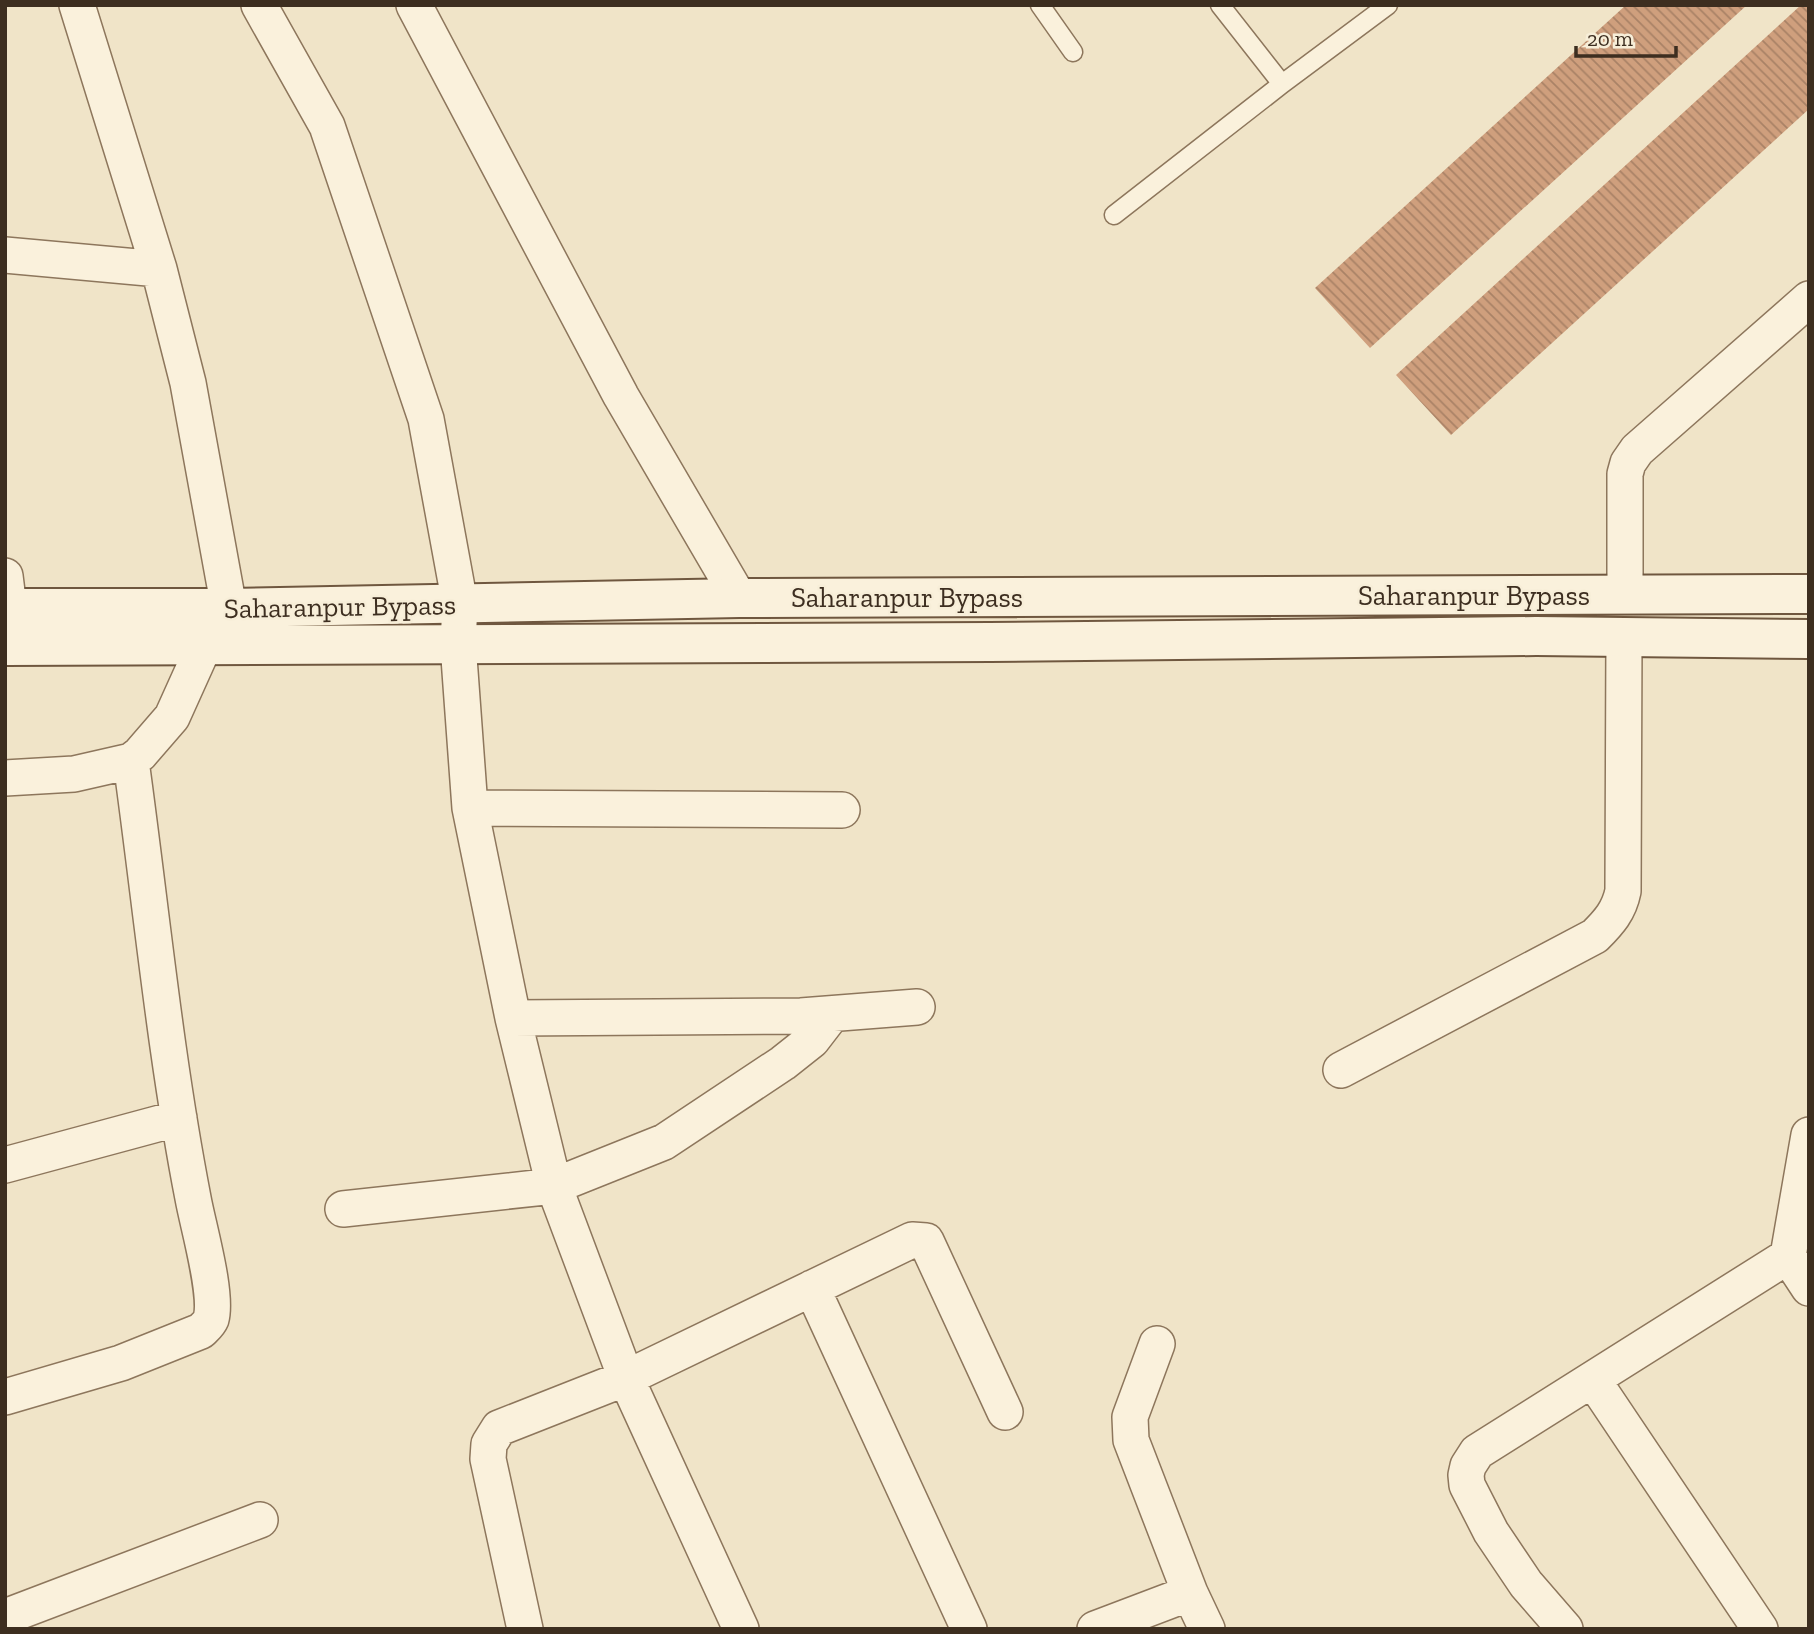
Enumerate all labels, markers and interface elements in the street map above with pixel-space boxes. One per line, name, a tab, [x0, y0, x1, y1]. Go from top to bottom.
scale bar	[1576, 14, 1676, 58]
text: 20 m	[1587, 26, 1633, 51]
street label: Saharanpur Bypass	[1358, 579, 1590, 612]
street label: Saharanpur Bypass	[791, 581, 1023, 614]
street label: Saharanpur Bypass	[224, 588, 456, 625]

